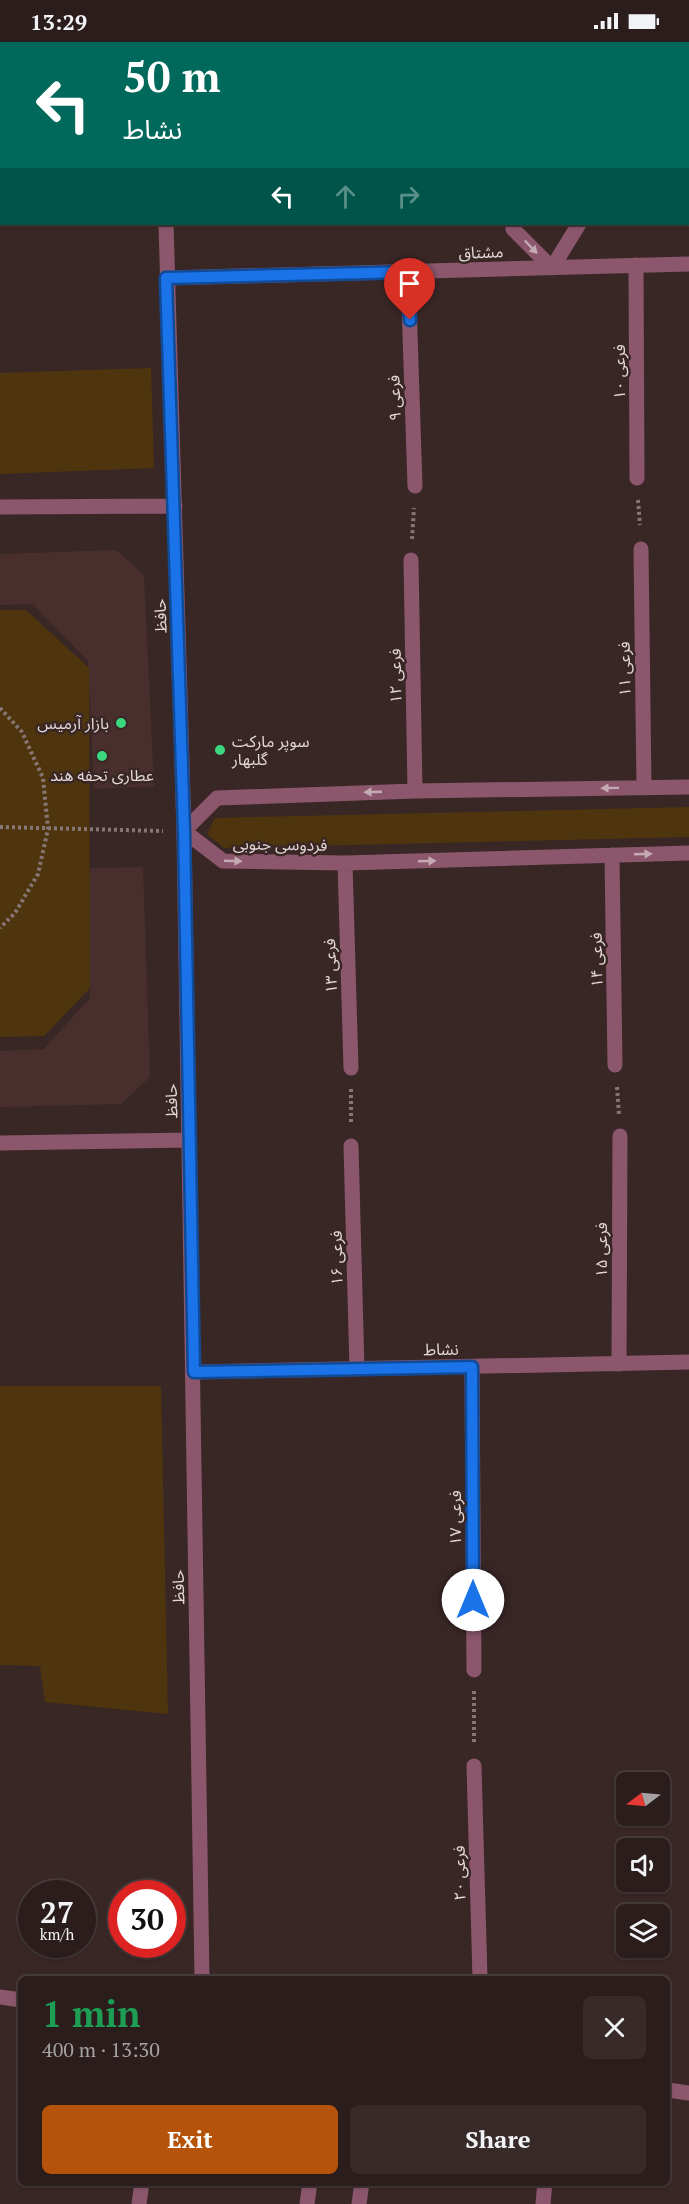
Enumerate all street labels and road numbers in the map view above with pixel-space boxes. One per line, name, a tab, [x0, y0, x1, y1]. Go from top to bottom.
street label: مشتاق	[458, 240, 504, 264]
street label: فرعی ۱۰	[608, 344, 630, 400]
street label: فرعی ۹	[382, 375, 406, 421]
street label: حافظ	[148, 598, 172, 634]
street label: فرعی ۱۱	[613, 641, 635, 697]
street label: فرعی ۱۲	[384, 648, 406, 704]
street label: فردوسی جنوبی	[233, 832, 327, 856]
street label: فرعی ۱۴	[585, 932, 607, 988]
street label: فرعی ۱۳	[318, 938, 342, 994]
street label: حافظ	[160, 1084, 182, 1118]
street label: فرعی ۱۵	[590, 1222, 612, 1278]
street label: فرعی ۱۶	[325, 1230, 347, 1286]
street label: نشاط	[423, 1338, 459, 1360]
street label: فرعی ۱۷	[444, 1490, 466, 1546]
street label: حافظ	[167, 1570, 189, 1604]
street label: فرعی ۲۰	[448, 1845, 470, 1901]

